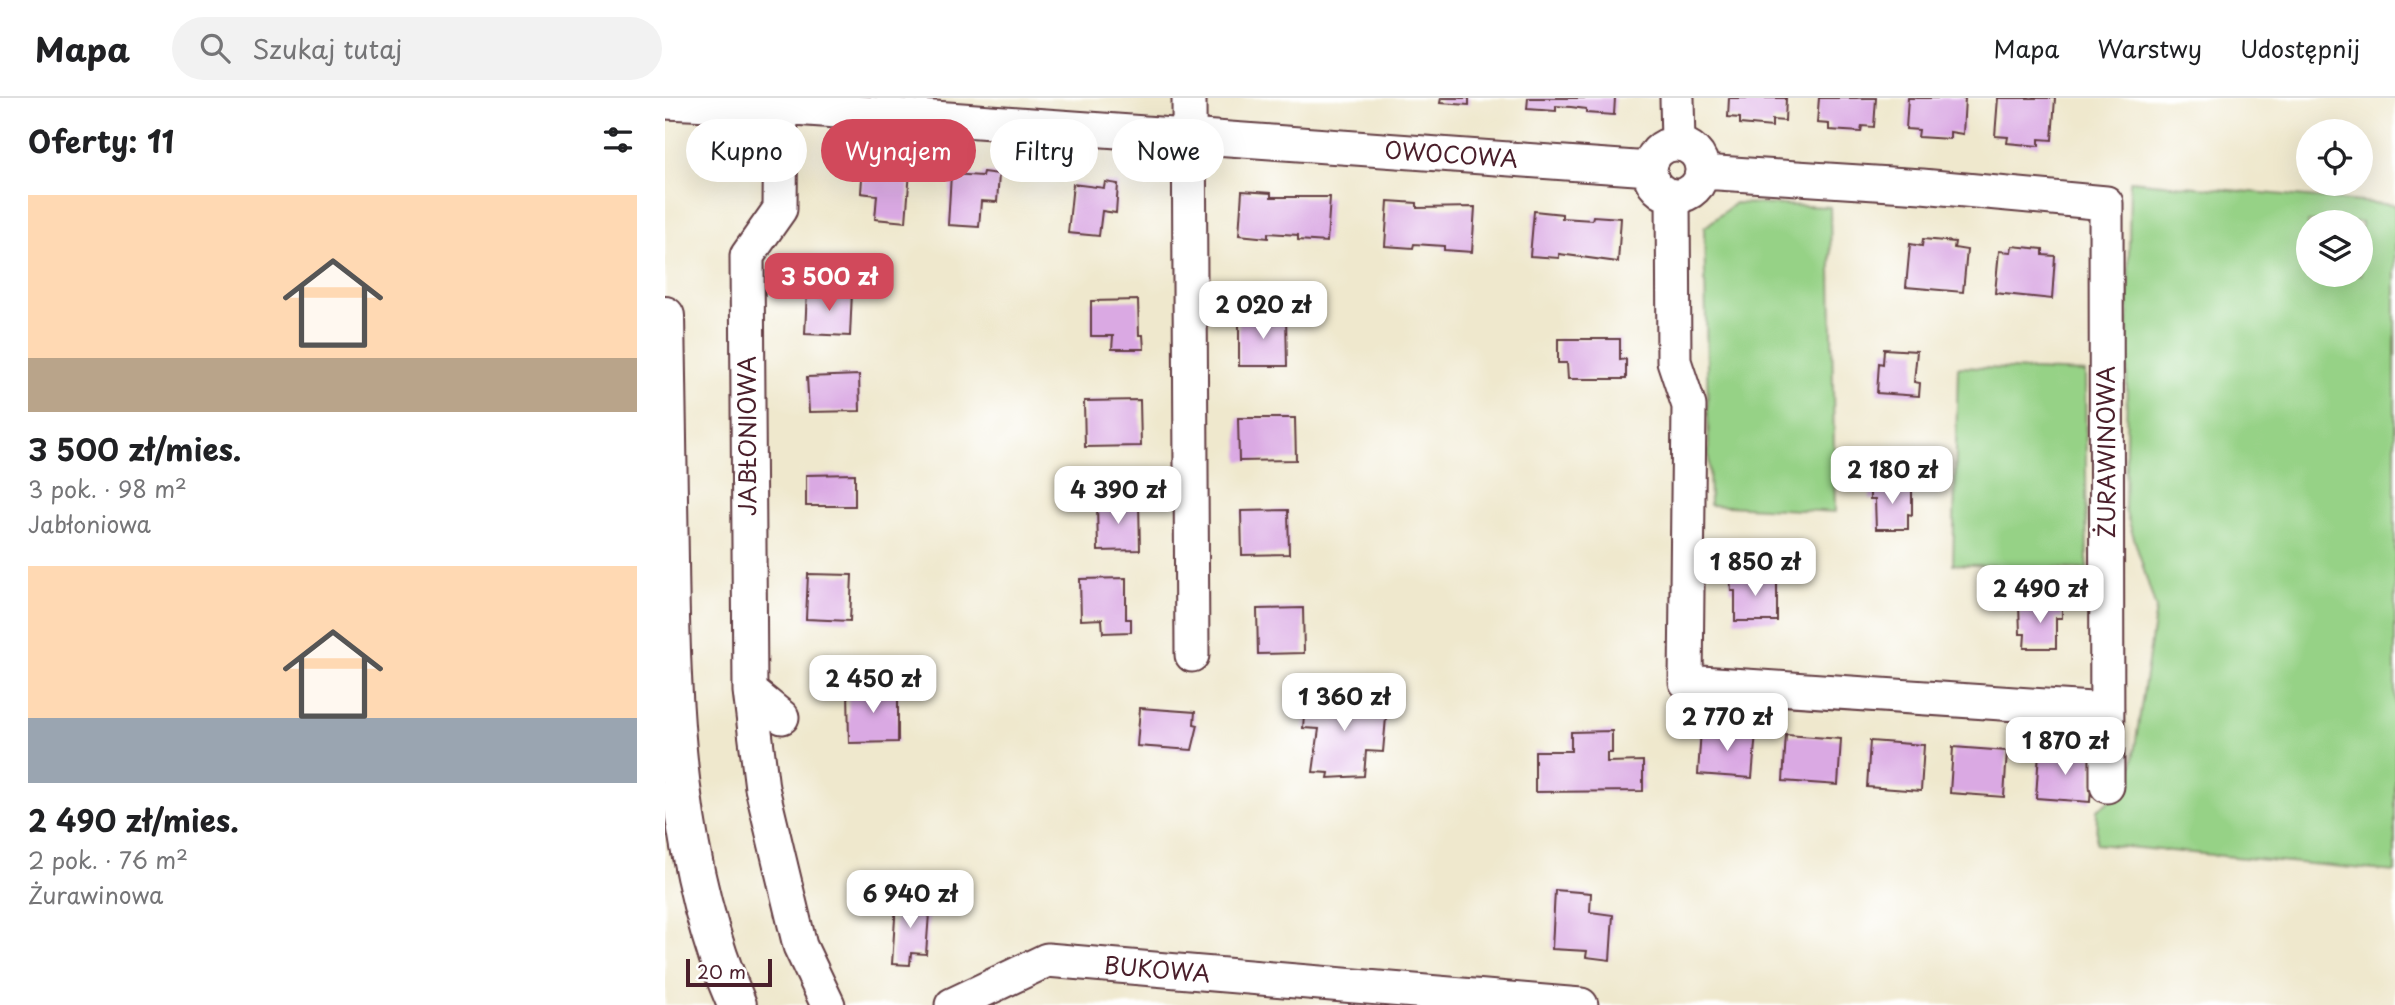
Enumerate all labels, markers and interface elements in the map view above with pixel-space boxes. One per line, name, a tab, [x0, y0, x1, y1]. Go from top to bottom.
search box	[172, 17, 662, 80]
text: Mapa	[35, 23, 130, 73]
icon: search	[196, 29, 234, 67]
text: Szukaj tutaj	[252, 29, 402, 68]
text: Mapa	[1993, 30, 2059, 66]
text: Warstwy	[2097, 30, 2202, 66]
text: Udostępnij	[2240, 30, 2360, 66]
text: Oferty: 11	[28, 118, 174, 163]
chip: Kupno	[686, 119, 807, 182]
chip: Wynajem	[821, 119, 976, 182]
chip: Filtry	[990, 119, 1098, 182]
chip: Nowe	[1112, 119, 1224, 182]
map controls	[2296, 119, 2373, 287]
button: locate	[2296, 119, 2373, 196]
icon: filters	[599, 121, 637, 159]
street label: OWOCOWA	[1383, 131, 1519, 176]
button: layers	[2296, 210, 2373, 287]
icon: home	[270, 240, 396, 366]
pin: 3 500 zł	[757, 254, 901, 313]
text: 3 500 zł	[781, 258, 877, 293]
pin: 2 020 zł	[1191, 282, 1335, 341]
text: 2 020 zł	[1215, 286, 1311, 321]
street label: JABŁONIOWA	[729, 356, 764, 516]
street label: ŻURAWINOWA	[2088, 366, 2123, 538]
text: 3 500 zł/mies.	[28, 426, 241, 471]
pin: 2 180 zł	[1820, 446, 1964, 506]
text: 2 180 zł	[1847, 451, 1937, 486]
pin: 4 390 zł	[1046, 466, 1190, 526]
text: 3 pok. · 98 m²	[28, 471, 187, 506]
text: 4 390 zł	[1070, 471, 1166, 506]
text: Jabłoniowa	[28, 506, 151, 541]
pin: 1 850 zł	[1683, 538, 1827, 598]
text: 1 850 zł	[1710, 543, 1800, 578]
pin: 2 490 zł	[1968, 566, 2112, 625]
text: 2 490 zł	[1993, 570, 2087, 605]
icon: home	[270, 611, 396, 737]
pin: 2 450 zł	[801, 656, 945, 715]
text: 2 450 zł	[825, 660, 921, 695]
pin: 1 360 zł	[1272, 674, 1416, 733]
text: 1 360 zł	[1298, 678, 1390, 713]
pin: 2 770 zł	[1655, 694, 1799, 753]
text: 2 770 zł	[1682, 698, 1772, 733]
pin: 1 870 zł	[1993, 718, 2137, 777]
text: 1 870 zł	[2022, 722, 2108, 757]
text: 2 490 zł/mies.	[28, 797, 239, 842]
text: 2 pok. · 76 m²	[28, 842, 188, 877]
pin: 6 940 zł	[838, 870, 982, 930]
text: 6 940 zł	[863, 875, 957, 910]
text: Żurawinowa	[28, 877, 163, 912]
street label: BUKOWA	[1102, 946, 1212, 991]
scale bar	[686, 956, 772, 988]
text: 20 m	[697, 957, 746, 985]

